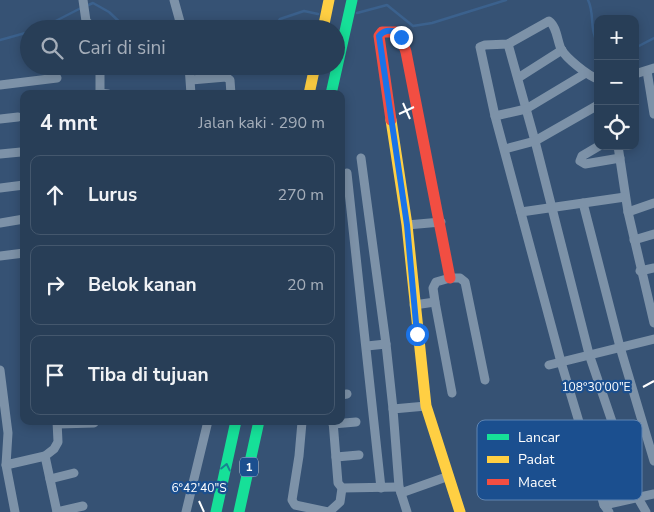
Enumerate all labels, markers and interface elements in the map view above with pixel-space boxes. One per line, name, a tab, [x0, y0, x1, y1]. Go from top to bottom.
map controls	[594, 15, 639, 150]
button: +	[594, 15, 639, 60]
search box	[20, 20, 345, 75]
route end	[390, 26, 413, 49]
icon: search	[38, 34, 66, 62]
text: Cari di sini	[78, 35, 166, 61]
button: −	[594, 60, 639, 105]
button: locate	[594, 105, 639, 150]
text: 4 mnt	[40, 109, 97, 137]
text: Jalan kaki · 290 m	[198, 112, 325, 134]
icon: ahead	[41, 181, 69, 209]
text: Lurus	[88, 182, 137, 208]
text: 270 m	[277, 184, 324, 206]
icon: right	[41, 271, 69, 299]
text: Belok kanan	[88, 272, 197, 298]
text: 20 m	[287, 274, 324, 296]
route start	[406, 323, 429, 346]
icon: arrive	[41, 361, 69, 389]
text: Tiba di tujuan	[88, 362, 209, 388]
text: 108°30'00"E	[561, 379, 631, 395]
legend	[477, 420, 642, 500]
text: Lancar	[518, 428, 560, 447]
text: Padat	[518, 450, 555, 469]
road number: 1	[240, 458, 258, 477]
one-way arrow	[220, 462, 231, 471]
text: Macet	[518, 473, 556, 492]
text: 6°42'40"S	[171, 480, 227, 496]

